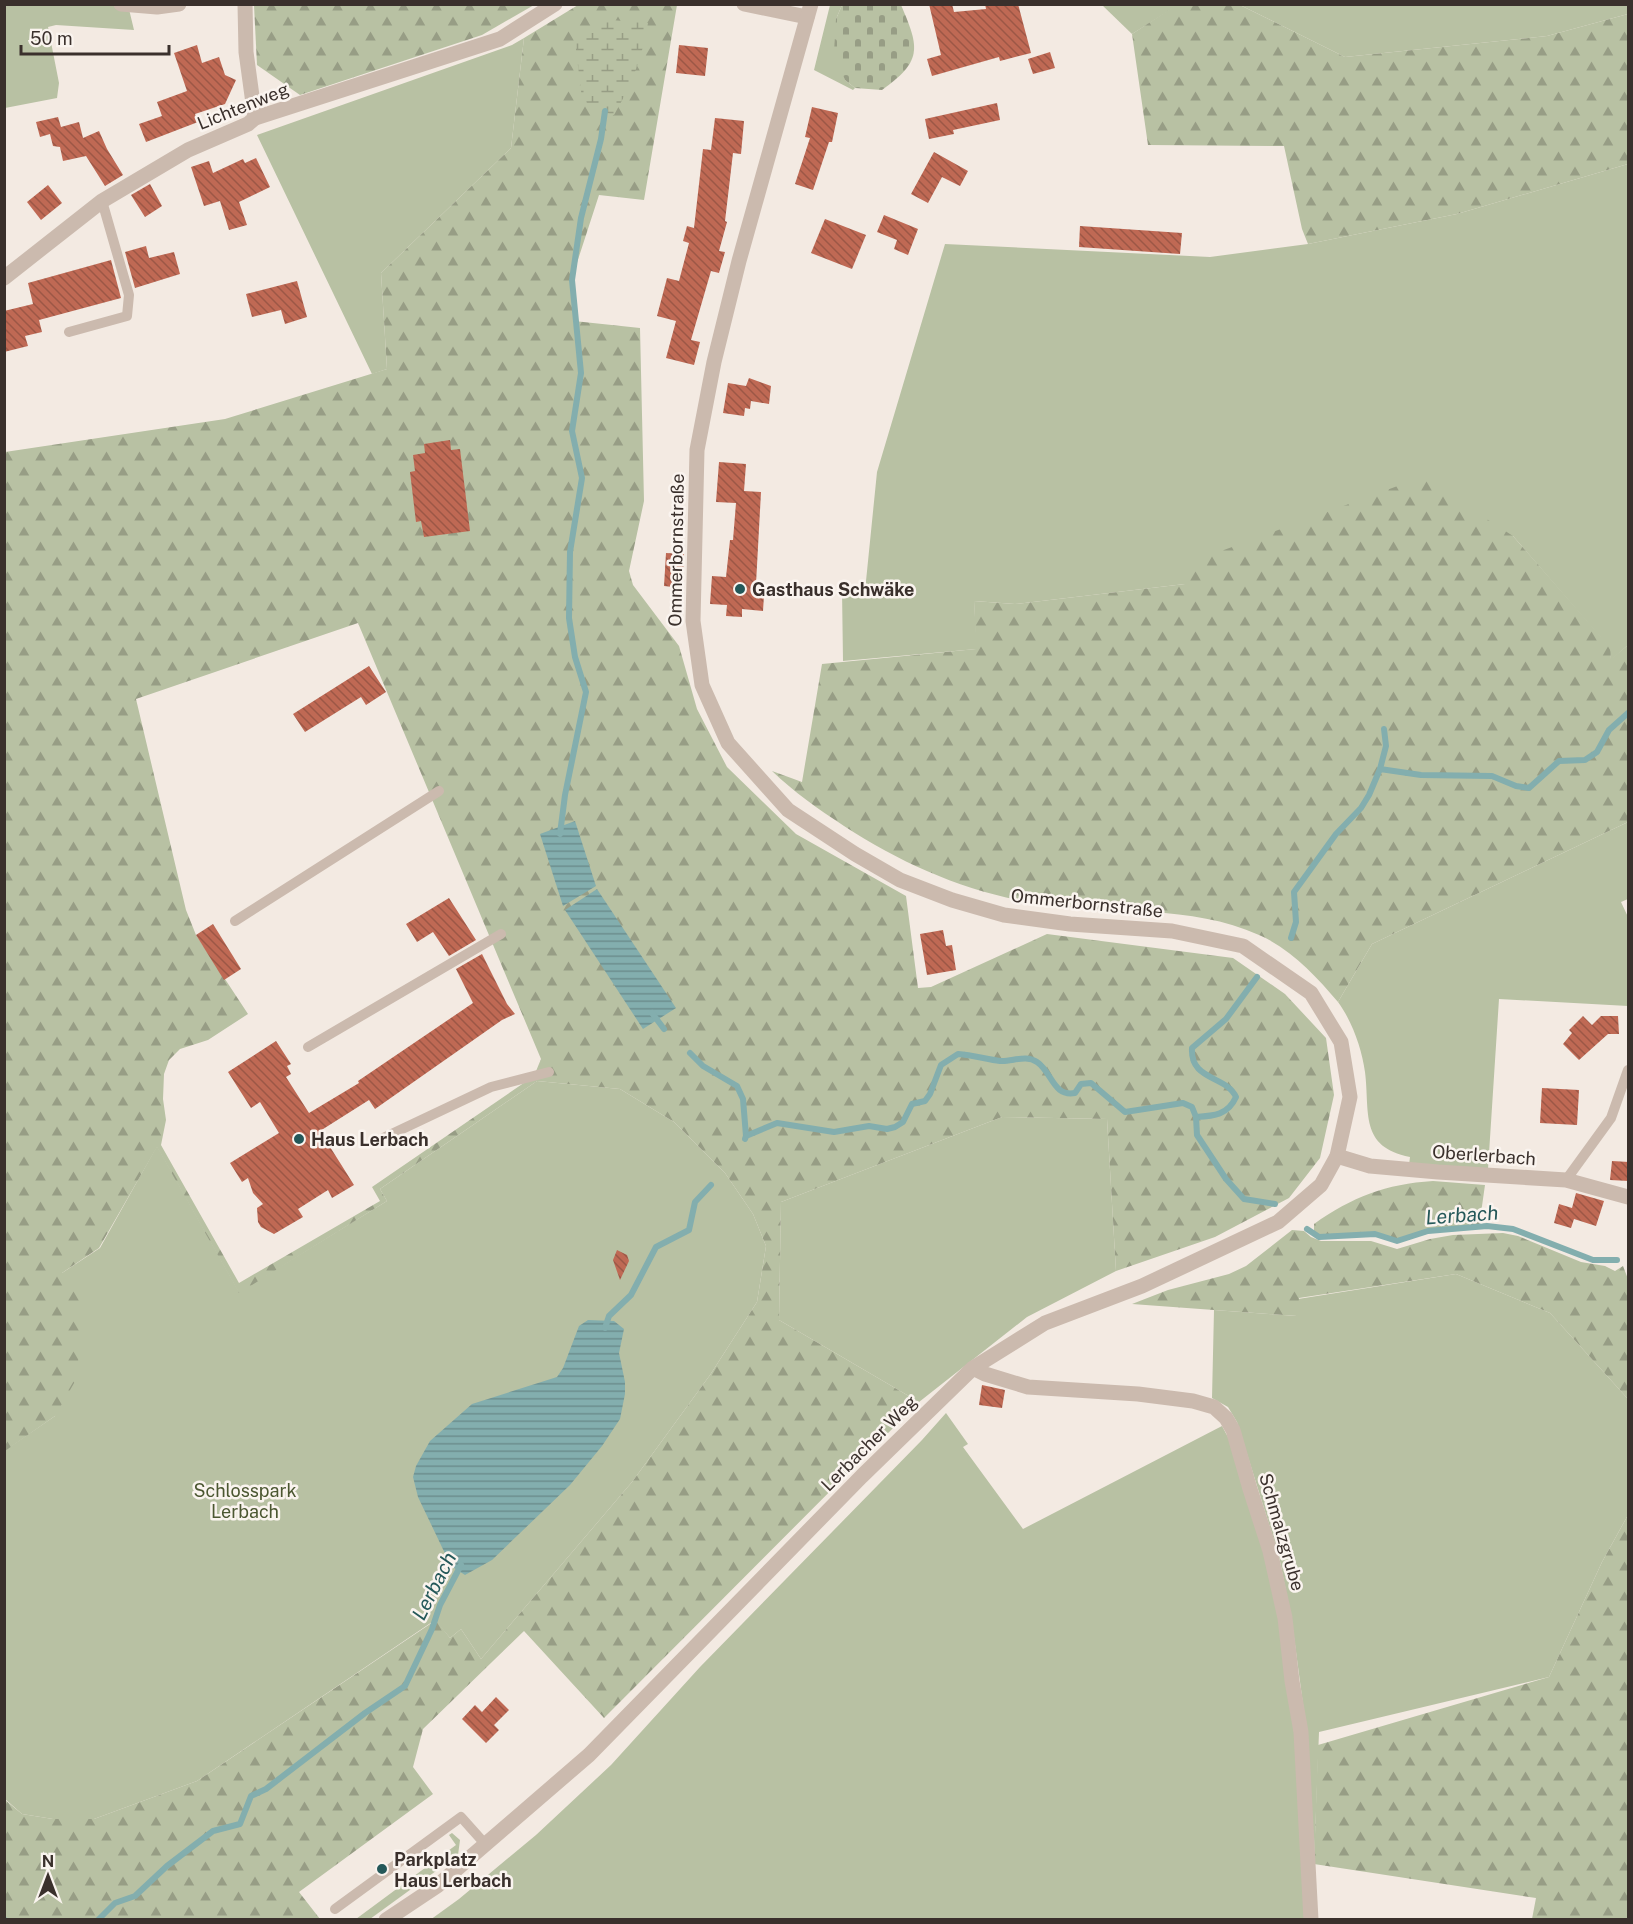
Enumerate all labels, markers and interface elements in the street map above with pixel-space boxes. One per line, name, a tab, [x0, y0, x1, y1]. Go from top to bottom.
scale bar	[21, 18, 170, 56]
text: 50 m	[30, 28, 73, 49]
street label: Lichtenweg	[194, 78, 292, 134]
street label: Ommerbornstraße	[664, 473, 688, 627]
place label: Gasthaus Schwäke	[752, 579, 915, 600]
marker: Gasthaus Schwäke	[733, 582, 747, 596]
street label: Ommerbornstraße	[1010, 885, 1164, 921]
place label: Haus Lerbach	[311, 1129, 429, 1150]
marker: Haus Lerbach	[292, 1132, 306, 1146]
street label: Oberlerbach	[1431, 1141, 1537, 1169]
water label: Lerbach	[1425, 1200, 1499, 1230]
street label: Lerbacher Weg	[817, 1391, 921, 1495]
street label: Schmalzgrube	[1255, 1471, 1309, 1593]
park label: Schlosspark Lerbach	[193, 1480, 297, 1522]
water label: Lerbach	[407, 1548, 461, 1624]
north arrow	[18, 1846, 78, 1906]
place label: Parkplatz Haus Lerbach	[394, 1849, 512, 1891]
text: N	[42, 1852, 54, 1871]
marker: Parkplatz Haus Lerbach	[375, 1862, 389, 1876]

